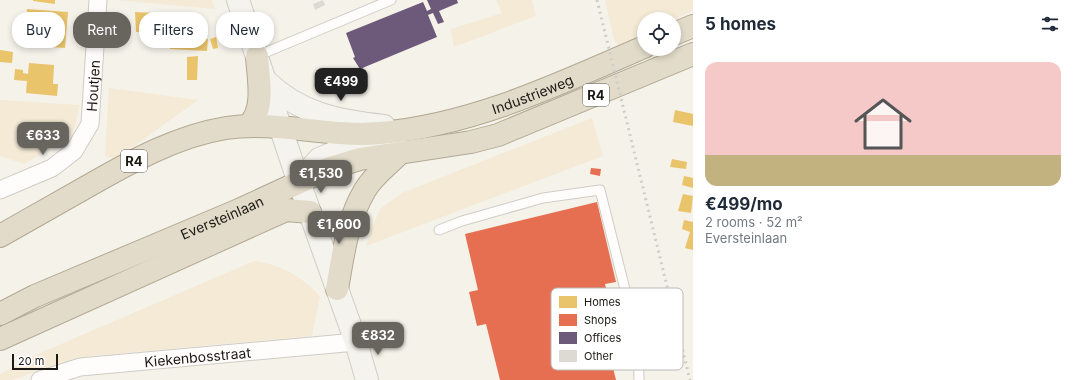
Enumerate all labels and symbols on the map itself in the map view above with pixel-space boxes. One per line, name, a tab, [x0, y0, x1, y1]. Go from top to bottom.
street label: Houtjen	[82, 59, 103, 112]
pin: €499	[317, 68, 365, 102]
street label: Industrieweg	[489, 70, 575, 117]
road number: R4	[583, 84, 609, 106]
pin: €633	[19, 122, 67, 156]
road number: R4	[121, 150, 147, 172]
pin: €1,530	[288, 160, 354, 194]
street label: Eversteinlaan	[178, 192, 266, 242]
pin: €1,600	[306, 211, 372, 245]
legend	[551, 288, 683, 370]
text: Homes	[584, 295, 621, 309]
text: Shops	[584, 313, 617, 327]
pin: €832	[354, 322, 402, 356]
text: Offices	[584, 331, 621, 345]
street label: Kiekenbosstraat	[143, 343, 252, 370]
text: Other	[584, 349, 613, 363]
scale bar	[12, 352, 58, 371]

